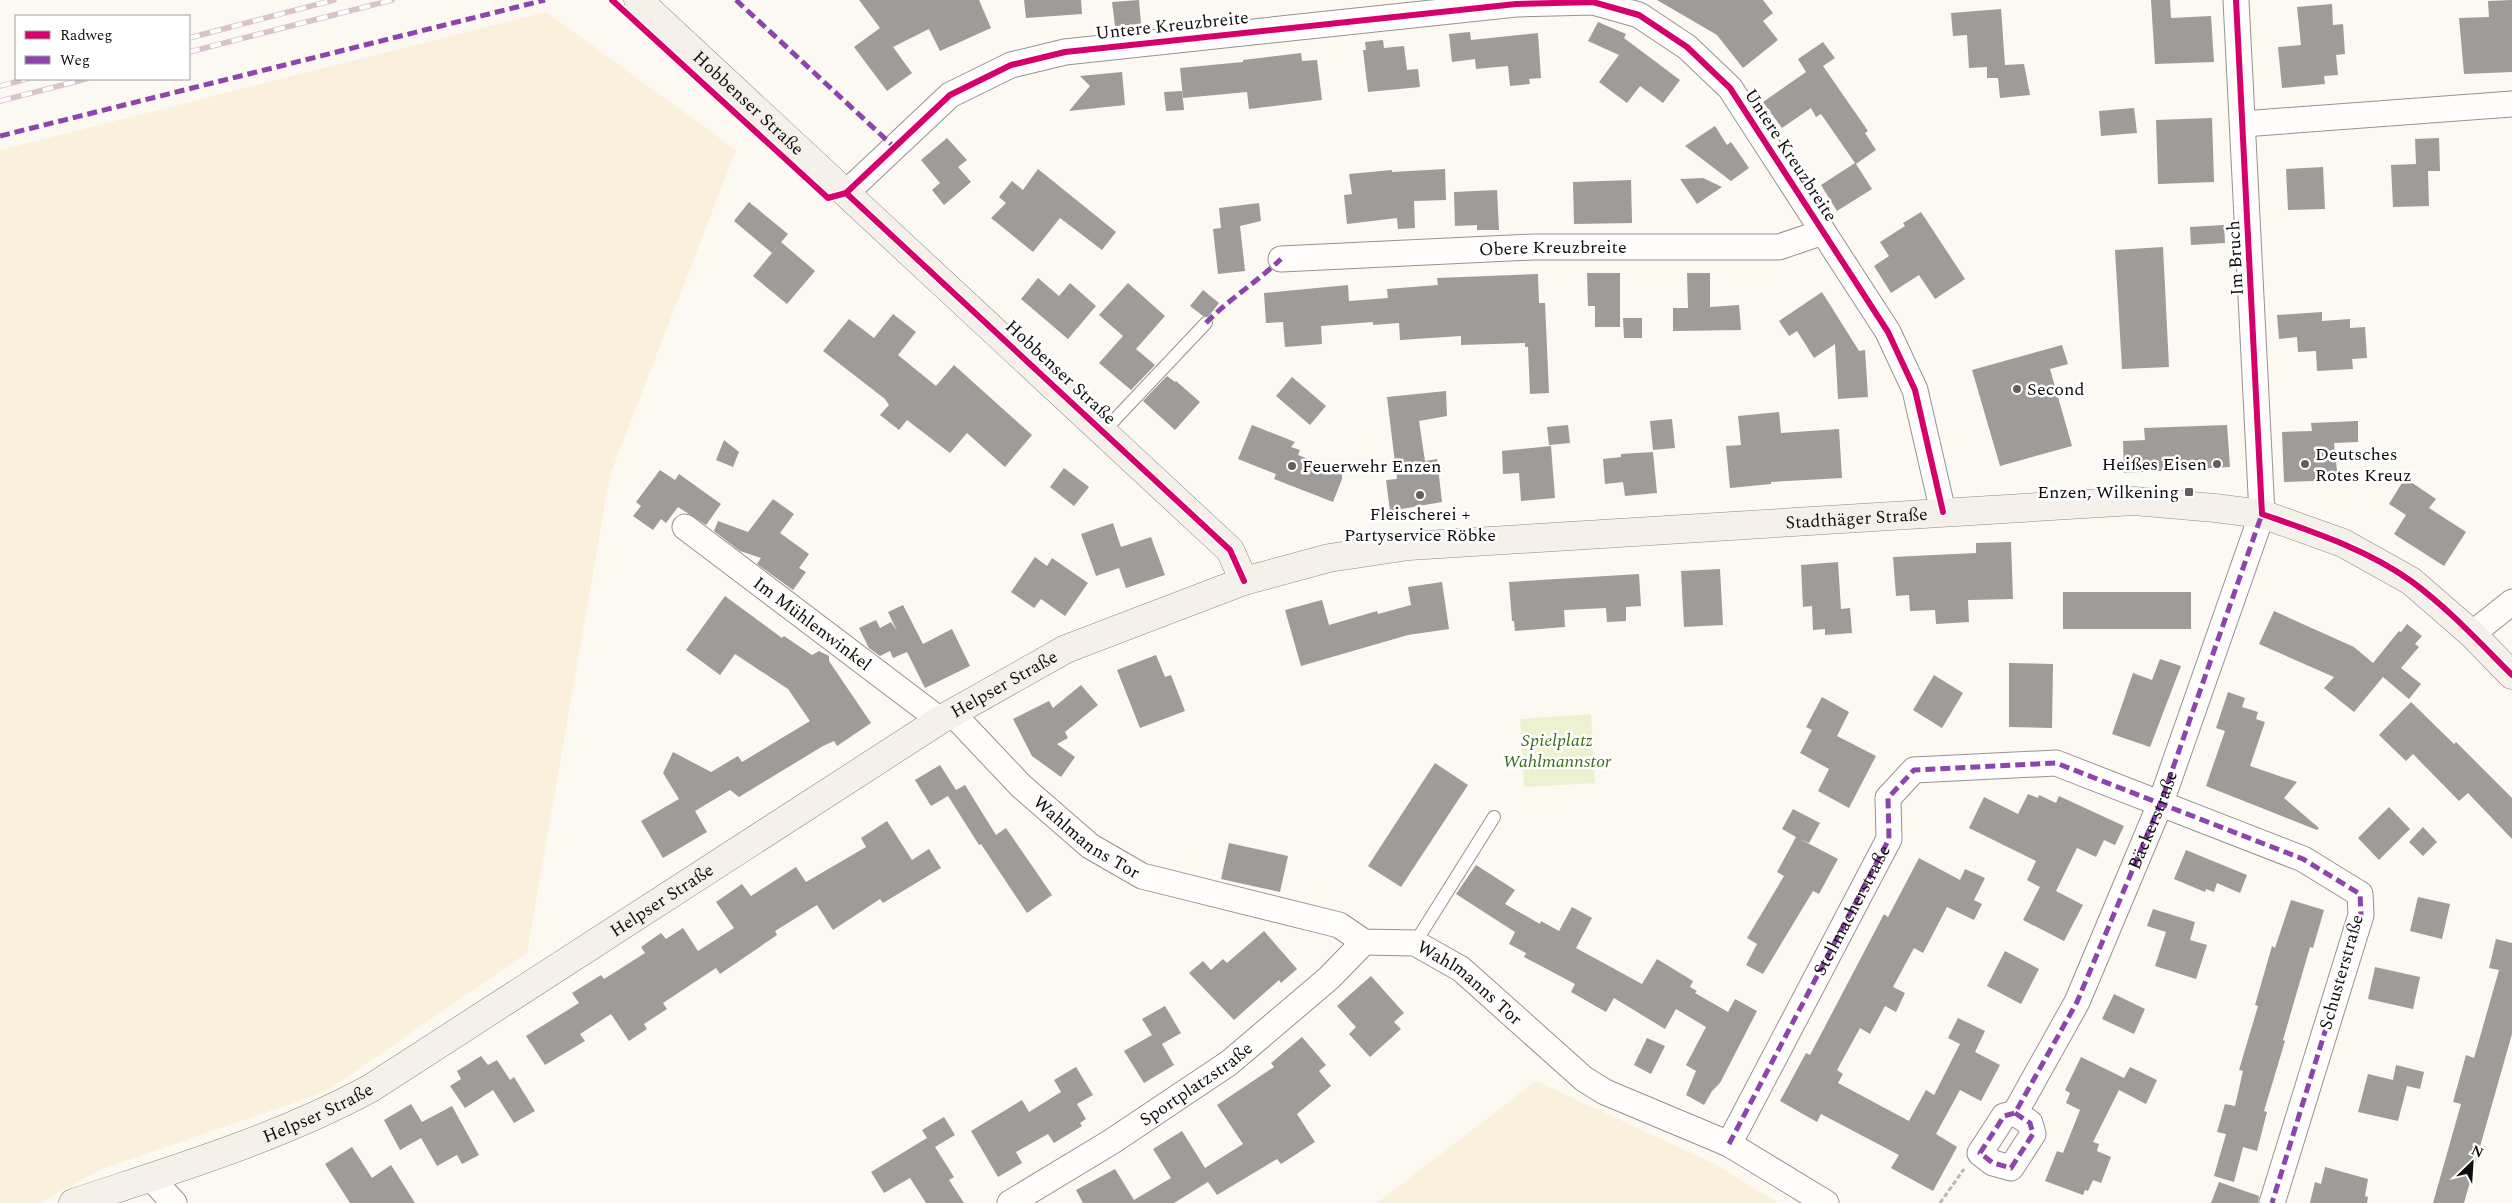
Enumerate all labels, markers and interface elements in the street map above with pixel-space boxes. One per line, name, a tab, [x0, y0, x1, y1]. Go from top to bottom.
street label: Untere Kreuzbreite	[1094, 4, 1250, 47]
legend	[15, 15, 190, 80]
text: Radweg	[60, 24, 113, 47]
street label: Hobbenser Straße	[686, 44, 810, 162]
text: Weg	[60, 49, 90, 72]
street label: Untere Kreuzbreite	[1737, 83, 1844, 227]
street label: Im Bruch	[2220, 220, 2251, 296]
street label: Obere Kreuzbreite	[1478, 234, 1627, 264]
street label: Hobbenser Straße	[999, 313, 1122, 431]
place label: Second	[2027, 376, 2085, 403]
marker: Second	[2011, 383, 2023, 395]
place label: Deutsches Rotes Kreuz	[2315, 441, 2412, 489]
place label: Heißes Eisen	[2102, 451, 2207, 478]
place label: Feuerwehr Enzen	[1302, 453, 1441, 480]
marker: Heißes Eisen	[2211, 458, 2223, 470]
marker: Deutsches Rotes Kreuz	[2299, 458, 2311, 470]
marker: Feuerwehr Enzen	[1286, 460, 1298, 472]
place label: Enzen, Wilkening	[2037, 479, 2179, 506]
marker: Enzen, Wilkening	[2183, 486, 2195, 498]
marker: Fleischerei + Partyservice Röbke	[1414, 489, 1426, 501]
place label: Fleischerei + Partyservice Röbke	[1344, 501, 1496, 549]
street label: Stadthäger Straße	[1785, 501, 1929, 537]
street label: Im Mühlenwinkel	[747, 570, 877, 678]
street label: Helpser Straße	[946, 643, 1063, 725]
park label: Spielplatz Wahlmannstor	[1503, 727, 1612, 775]
street label: Bäckerstraße	[2121, 767, 2185, 874]
street label: Wahlmanns Tor	[1027, 789, 1145, 886]
street label: Stellmacherstraße	[1807, 840, 1898, 981]
street label: Helpser Straße	[605, 857, 719, 944]
street label: Schusterstraße	[2312, 911, 2371, 1033]
street label: Wahlmanns Tor	[1412, 934, 1528, 1032]
street label: Sportplatzstraße	[1134, 1035, 1259, 1133]
street label: Helpser Straße	[259, 1076, 378, 1150]
north arrow	[2447, 1138, 2497, 1188]
text: N	[2468, 1140, 2487, 1164]

